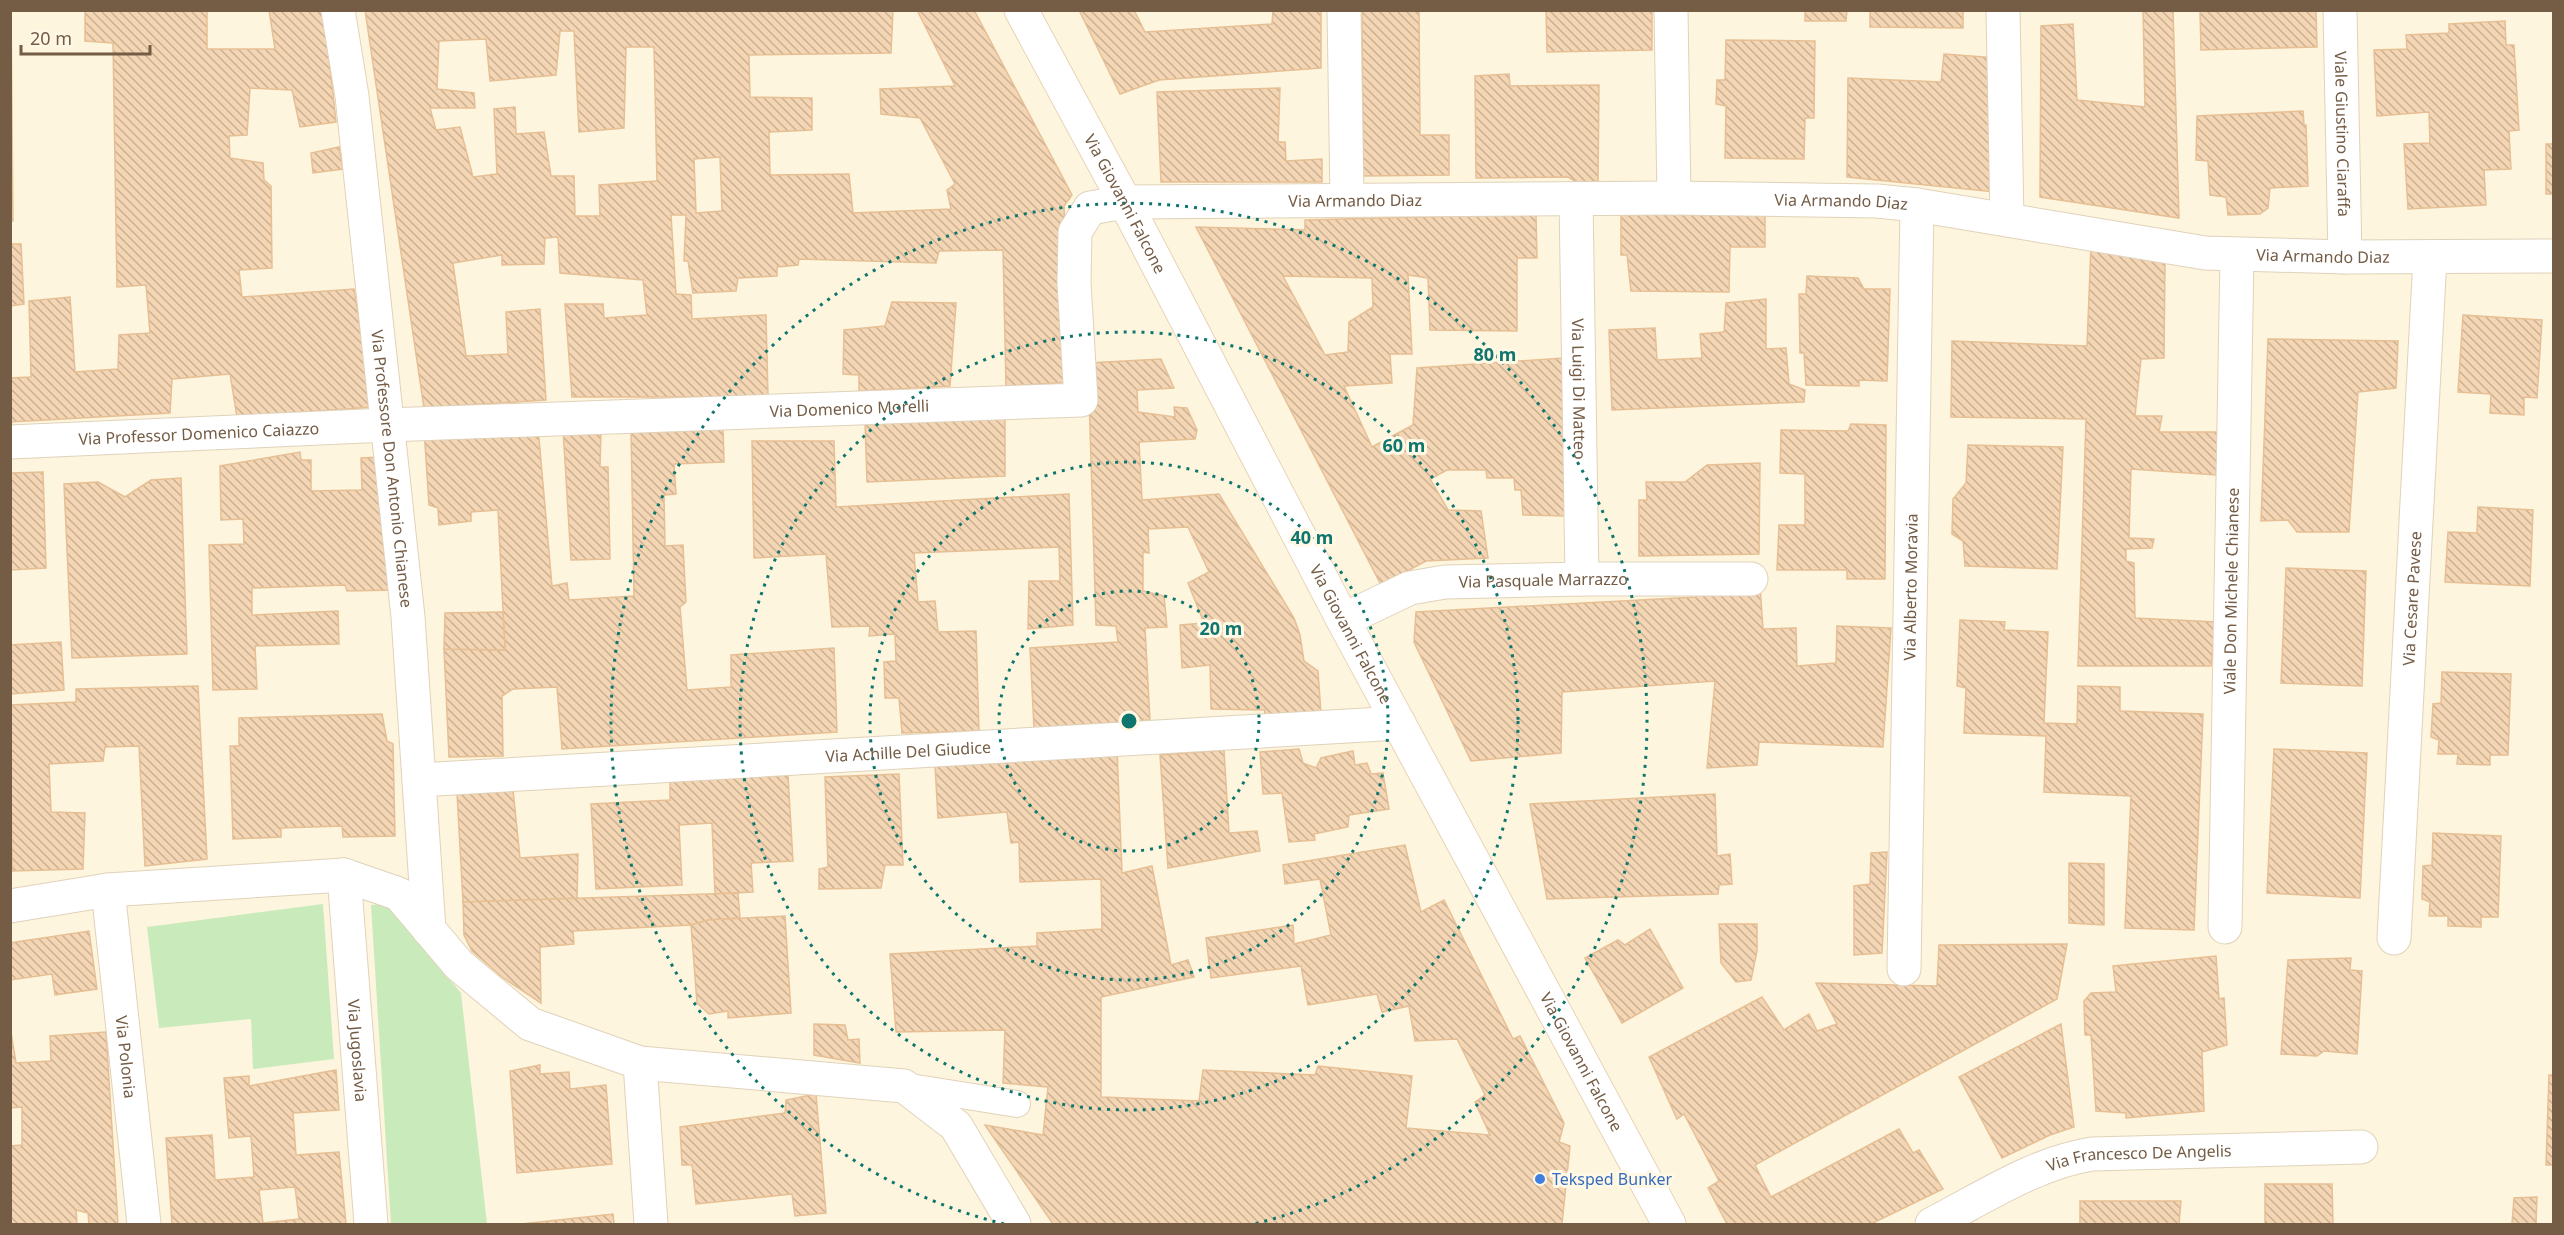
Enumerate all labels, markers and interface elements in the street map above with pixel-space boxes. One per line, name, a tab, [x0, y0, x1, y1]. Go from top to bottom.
scale bar	[21, 18, 150, 56]
text: 20 m	[30, 26, 72, 50]
street label: Viale Giustino Ciaraffa	[2330, 51, 2355, 217]
street label: Via Giovanni Falcone	[1079, 130, 1171, 277]
street label: Via Armando Diaz	[1774, 188, 1909, 215]
street label: Via Armando Diaz	[1288, 189, 1422, 212]
street label: Via Armando Diaz	[2256, 243, 2390, 268]
street label: Via Luigi Di Matteo	[1567, 318, 1591, 460]
street label: Via Professore Don Antonio Chianese	[366, 329, 418, 609]
text: 80 m	[1474, 342, 1516, 366]
street label: Via Domenico Morelli	[769, 394, 930, 422]
street label: Via Professor Domenico Caiazzo	[78, 417, 320, 450]
text: 60 m	[1383, 433, 1425, 457]
street label: Viale Don Michele Chianese	[2218, 487, 2244, 695]
street label: Via Alberto Moravia	[1898, 513, 1923, 661]
text: 40 m	[1291, 525, 1333, 549]
street label: Via Cesare Pavese	[2397, 531, 2426, 666]
street label: Via Giovanni Falcone	[1305, 561, 1397, 708]
street label: Via Pasquale Marrazzo	[1458, 568, 1628, 593]
text: 20 m	[1200, 616, 1242, 640]
centre of rings	[1119, 711, 1139, 731]
street label: Via Achille Del Giudice	[825, 736, 992, 767]
street label: Via Giovanni Falcone	[1535, 989, 1628, 1135]
street label: Via Jugoslavia	[343, 998, 373, 1103]
street label: Via Polonia	[111, 1015, 141, 1100]
street label: Via Francesco De Angelis	[2043, 1139, 2232, 1177]
place label: Teksped Bunker	[1552, 1168, 1673, 1190]
marker: Teksped Bunker	[1533, 1172, 1547, 1186]

